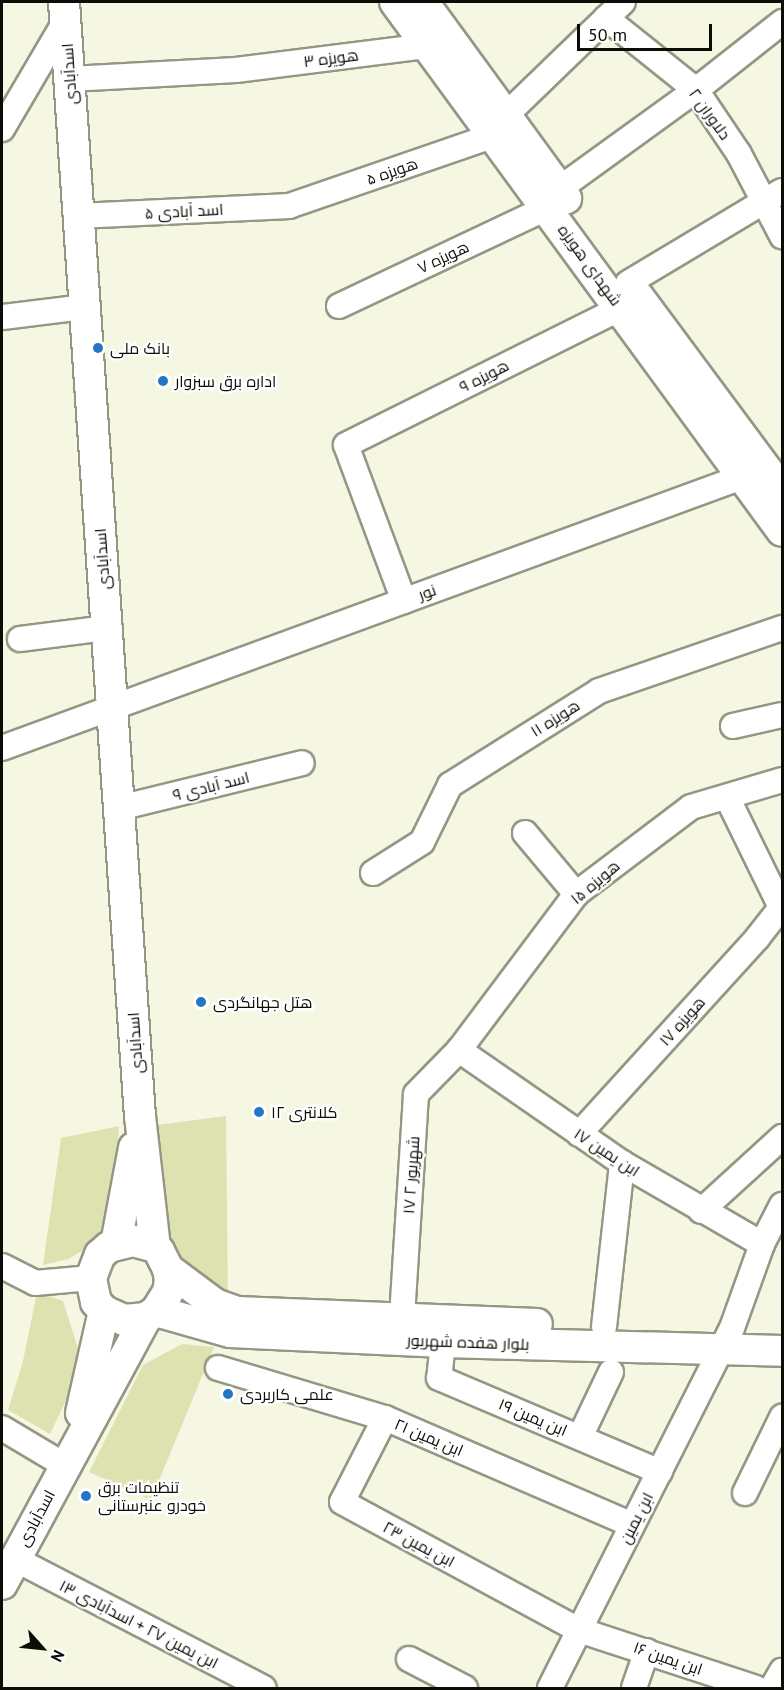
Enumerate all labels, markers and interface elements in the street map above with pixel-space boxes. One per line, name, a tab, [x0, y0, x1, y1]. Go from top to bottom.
scale bar	[580, 12, 715, 50]
text: 50 m	[588, 23, 627, 46]
street label: اسدآبادی	[57, 43, 81, 105]
street label: هویزه ۳	[302, 45, 360, 71]
street label: دلاوران ۲	[685, 85, 735, 143]
street label: هویزه ۵	[364, 153, 420, 189]
street label: اسد آبادی ۵	[144, 199, 224, 223]
street label: شهدای هویزه	[554, 221, 626, 309]
street label: هویزه ۷	[414, 237, 472, 277]
place label: بانک ملی	[110, 338, 170, 358]
marker: بانک ملی	[91, 341, 105, 355]
street label: هویزه ۹	[456, 355, 512, 397]
place label: اداره برق سبزوار	[175, 371, 276, 391]
marker: اداره برق سبزوار	[156, 374, 170, 388]
street label: اسدآبادی	[90, 528, 114, 590]
street label: نور	[415, 580, 439, 604]
street label: هویزه ۱۱	[527, 695, 583, 741]
street label: اسد آبادی ۹	[171, 767, 251, 805]
street label: هویزه ۱۵	[566, 856, 624, 908]
place label: هتل جهانگردی	[213, 992, 313, 1012]
street label: هویزه ۱۷	[655, 992, 709, 1050]
marker: هتل جهانگردی	[194, 995, 208, 1009]
street label: اسدآبادی	[123, 1012, 147, 1074]
place label: کلانتری ۱۲	[271, 1102, 337, 1122]
marker: کلانتری ۱۲	[252, 1105, 266, 1119]
street label: ابن یمین ۱۷	[571, 1124, 643, 1180]
street label: ۱۷ شهریور ۲	[399, 1135, 423, 1215]
street label: بلوار هفده شهریور	[406, 1330, 530, 1354]
place label: علمی کاربردی	[240, 1384, 334, 1404]
marker: علمی کاربردی	[221, 1387, 235, 1401]
street label: ابن یمین ۱۹	[496, 1394, 570, 1440]
street label: ابن یمین ۲۱	[392, 1414, 466, 1460]
place label: تنظیمات برق خودرو عنبرستانی	[98, 1477, 206, 1515]
street label: اسدآبادی	[13, 1486, 59, 1550]
marker: تنظیمات برق خودرو عنبرستانی	[79, 1489, 93, 1503]
street label: ابن یمین	[615, 1489, 657, 1547]
street label: ابن یمین ۲۳	[380, 1517, 458, 1571]
street label: ابن یمین ۲۷ + اسدآبادی ۱۳	[56, 1576, 222, 1672]
north arrow	[12, 1618, 72, 1678]
street label: ابن یمین ۱۶	[631, 1637, 705, 1679]
text: N	[47, 1647, 69, 1665]

